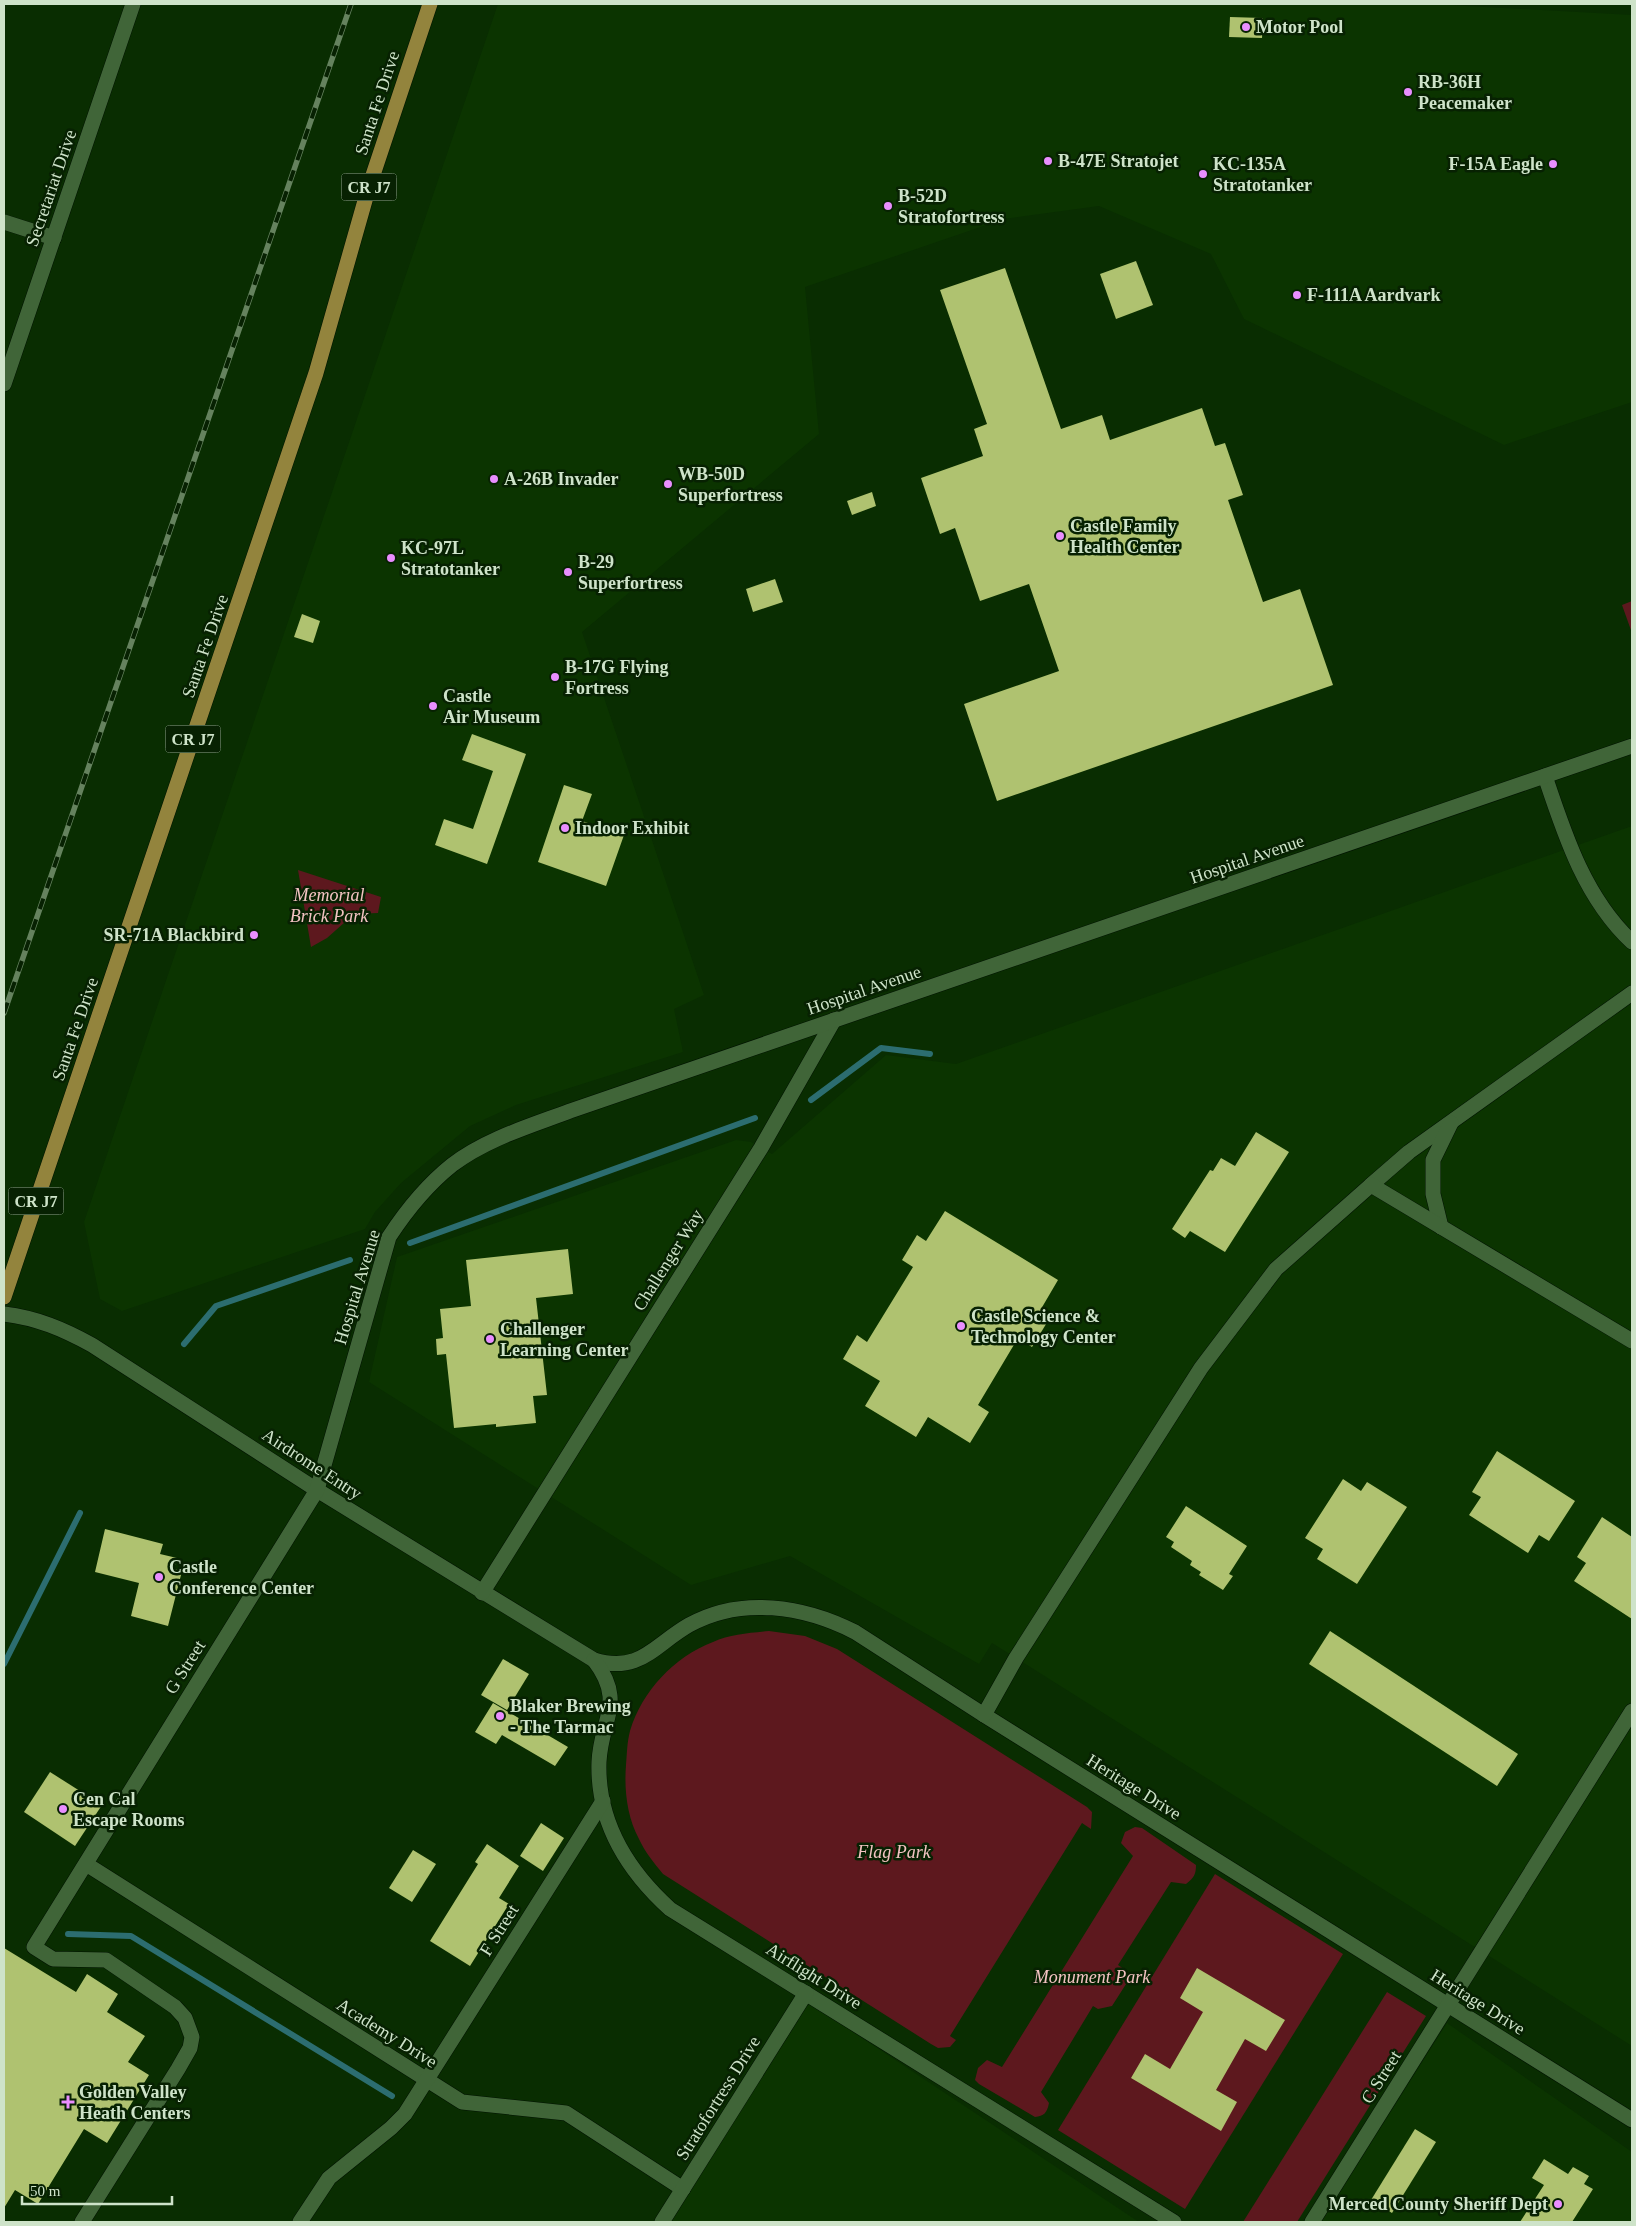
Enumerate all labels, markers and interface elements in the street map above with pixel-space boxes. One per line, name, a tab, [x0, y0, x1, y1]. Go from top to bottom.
place label: Motor Pool	[1256, 17, 1343, 37]
marker: Motor Pool	[1240, 21, 1252, 33]
street label: Santa Fe Drive	[351, 49, 403, 157]
place label: RB-36H Peacemaker	[1418, 72, 1512, 113]
marker: RB-36H Peacemaker	[1402, 86, 1414, 98]
street label: Secretariat Drive	[22, 127, 80, 249]
place label: B-47E Stratojet	[1058, 151, 1178, 171]
place label: KC-135A Stratotanker	[1213, 154, 1312, 195]
place label: F-15A Eagle	[1449, 154, 1543, 174]
marker: B-47E Stratojet	[1042, 155, 1054, 167]
marker: F-15A Eagle	[1547, 158, 1559, 170]
marker: KC-135A Stratotanker	[1197, 168, 1209, 180]
road number: CR J7	[342, 173, 396, 200]
place label: B-52D Stratofortress	[898, 186, 1005, 227]
marker: B-52D Stratofortress	[882, 200, 894, 212]
place label: F-111A Aardvark	[1307, 285, 1441, 305]
marker: F-111A Aardvark	[1291, 289, 1303, 301]
place label: WB-50D Superfortress	[678, 464, 783, 505]
place label: A-26B Invader	[504, 469, 619, 489]
marker: A-26B Invader	[488, 473, 500, 485]
marker: WB-50D Superfortress	[662, 478, 674, 490]
place label: Castle Family Health Center	[1070, 516, 1179, 557]
marker: Castle Family Health Center	[1054, 530, 1066, 542]
place label: KC-97L Stratotanker	[401, 538, 500, 579]
marker: KC-97L Stratotanker	[385, 552, 397, 564]
place label: B-29 Superfortress	[578, 552, 683, 593]
marker: B-29 Superfortress	[562, 566, 574, 578]
street label: Santa Fe Drive	[178, 592, 232, 700]
place label: B-17G Flying Fortress	[565, 657, 669, 698]
marker: B-17G Flying Fortress	[549, 671, 561, 683]
place label: Castle Air Museum	[443, 686, 540, 727]
marker: Castle Air Museum	[427, 700, 439, 712]
road number: CR J7	[166, 726, 220, 752]
place label: Indoor Exhibit	[575, 818, 689, 838]
marker: Indoor Exhibit	[559, 822, 571, 834]
street label: Hospital Avenue	[1187, 830, 1307, 888]
park label: Memorial Brick Park	[290, 885, 369, 926]
place label: SR-71A Blackbird	[103, 925, 244, 945]
marker: SR-71A Blackbird	[248, 929, 260, 941]
street label: Hospital Avenue	[804, 961, 924, 1019]
street label: Santa Fe Drive	[48, 975, 102, 1083]
road number: CR J7	[8, 1188, 64, 1214]
street label: Challenger Way	[629, 1206, 707, 1314]
street label: Hospital Avenue	[330, 1227, 384, 1347]
place label: Castle Science & Technology Center	[971, 1306, 1116, 1347]
place label: Challenger Learning Center	[500, 1319, 628, 1360]
marker: Castle Science & Technology Center	[955, 1320, 967, 1332]
marker: Challenger Learning Center	[484, 1333, 496, 1345]
street label: Airdrome Entry	[259, 1424, 365, 1504]
place label: Castle Conference Center	[169, 1557, 314, 1598]
marker: Castle Conference Center	[153, 1571, 165, 1583]
street label: G Street	[161, 1636, 209, 1698]
place label: Blaker Brewing - The Tarmac	[510, 1696, 631, 1737]
marker: Blaker Brewing - The Tarmac	[494, 1710, 506, 1722]
street label: Heritage Drive	[1083, 1750, 1185, 1824]
place label: Cen Cal Escape Rooms	[73, 1789, 185, 1830]
marker: Cen Cal Escape Rooms	[57, 1803, 69, 1815]
park label: Flag Park	[856, 1842, 932, 1862]
street label: F Street	[476, 1901, 522, 1959]
street label: Airflight Drive	[763, 1939, 865, 2013]
street label: Heritage Drive	[1427, 1965, 1529, 2039]
park label: Monument Park	[1033, 1967, 1151, 1987]
street label: Academy Drive	[333, 1994, 441, 2072]
street label: Stratofortress Drive	[672, 2032, 764, 2164]
street label: C Street	[1357, 2047, 1405, 2107]
place label: Golden Valley Heath Centers	[79, 2082, 190, 2123]
marker: Golden Valley Heath Centers	[61, 2095, 75, 2109]
scale bar	[22, 2174, 172, 2206]
text: 50 m	[30, 2183, 61, 2199]
place label: Merced County Sheriff Dept	[1329, 2194, 1548, 2214]
marker: Merced County Sheriff Dept	[1552, 2198, 1564, 2210]

